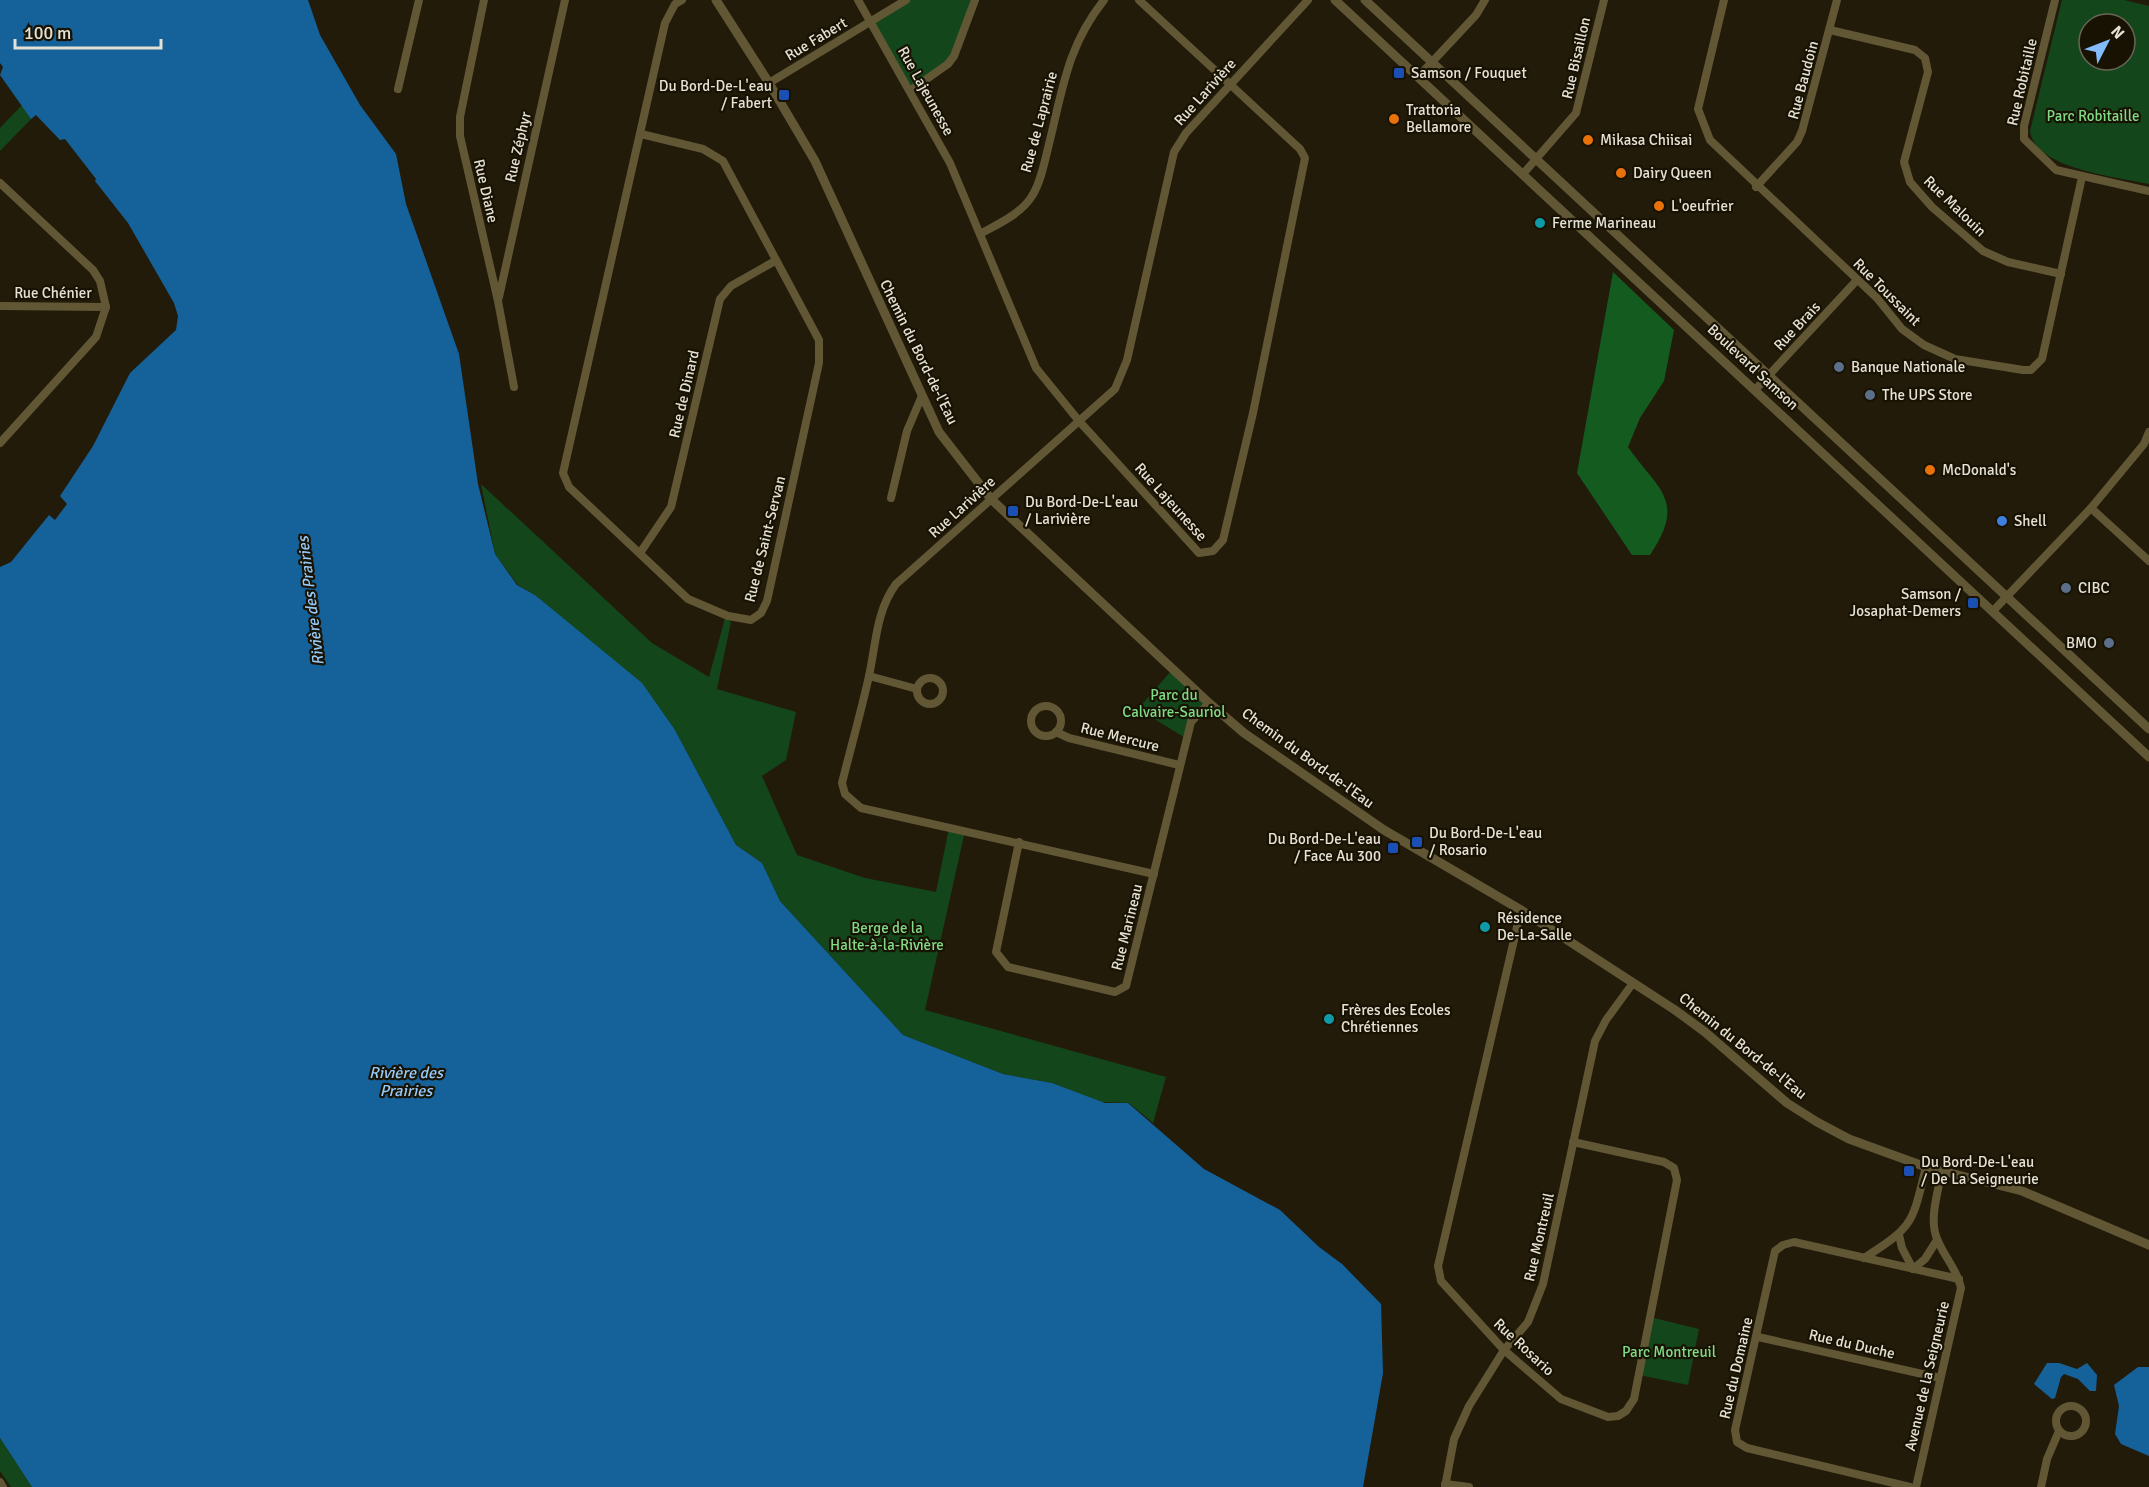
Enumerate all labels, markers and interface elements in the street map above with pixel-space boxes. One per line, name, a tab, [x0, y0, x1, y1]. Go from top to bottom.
scale bar	[15, 12, 160, 50]
north arrow	[2077, 12, 2137, 72]
street label: Rue Fabert	[782, 13, 850, 65]
street label: Rue Bisaillon	[1558, 15, 1594, 101]
text: 100 m	[24, 22, 71, 44]
text: N	[2106, 22, 2129, 43]
street label: Rue Robitaille	[2003, 37, 2041, 127]
street label: Rue Baudoin	[1784, 39, 1822, 121]
street label: Rue Lajeunesse	[894, 43, 958, 139]
street label: Rue Larivière	[1170, 55, 1240, 129]
place label: Samson / Fouquet	[1411, 64, 1527, 82]
marker: Samson / Fouquet	[1392, 66, 1406, 80]
street label: Rue de Laprairie	[1017, 69, 1061, 175]
place label: Du Bord-De-L'eau / Fabert	[659, 77, 772, 112]
marker: Du Bord-De-L'eau / Fabert	[777, 88, 791, 102]
place label: Trattoria Bellamore	[1406, 101, 1471, 136]
park label: Parc Robitaille	[2047, 107, 2139, 125]
street label: Rue Zéphyr	[501, 110, 535, 184]
marker: Trattoria Bellamore	[1387, 112, 1401, 126]
place label: Mikasa Chiisai	[1600, 131, 1692, 149]
marker: Mikasa Chiisai	[1581, 133, 1595, 147]
street label: Rue Diane	[470, 157, 502, 225]
place label: Dairy Queen	[1633, 164, 1712, 182]
marker: Dairy Queen	[1614, 166, 1628, 180]
street label: Rue Malouin	[1920, 172, 1990, 240]
place label: L'oeufrier	[1671, 197, 1734, 215]
marker: L'oeufrier	[1652, 199, 1666, 213]
place label: Ferme Marineau	[1552, 214, 1656, 232]
marker: Ferme Marineau	[1533, 216, 1547, 230]
street label: Rue Toussaint	[1850, 255, 1924, 329]
street label: Chemin du Bord-de-l'Eau	[876, 277, 962, 427]
street label: Rue Chénier	[14, 284, 92, 302]
street label: Rue Brais	[1770, 298, 1824, 354]
street label: Boulevard Samson	[1704, 320, 1802, 414]
street label: Rue de Dinard	[665, 348, 703, 440]
place label: Banque Nationale	[1851, 358, 1965, 376]
marker: Banque Nationale	[1832, 360, 1846, 374]
place label: The UPS Store	[1882, 386, 1973, 404]
marker: The UPS Store	[1863, 388, 1877, 402]
street label: Rue Lajeunesse	[1131, 459, 1211, 545]
place label: McDonald's	[1942, 461, 2017, 479]
marker: McDonald's	[1923, 463, 1937, 477]
street label: Rue Larivière	[925, 472, 999, 542]
street label: Rue de Saint-Servan	[741, 474, 789, 604]
place label: Du Bord-De-L'eau / Larivière	[1025, 493, 1138, 528]
marker: Du Bord-De-L'eau / Larivière	[1006, 504, 1020, 518]
place label: Shell	[2014, 512, 2047, 530]
marker: Shell	[1995, 514, 2009, 528]
water label: Rivière des Prairies	[293, 533, 329, 667]
place label: CIBC	[2078, 579, 2110, 597]
marker: CIBC	[2059, 581, 2073, 595]
place label: Samson / Josaphat-Demers	[1849, 585, 1962, 620]
marker: Samson / Josaphat-Demers	[1966, 596, 1980, 610]
place label: BMO	[2066, 634, 2097, 652]
marker: BMO	[2102, 636, 2116, 650]
park label: Parc du Calvaire-Sauriol	[1122, 686, 1226, 721]
street label: Chemin du Bord-de-l'Eau	[1238, 704, 1378, 812]
street label: Rue Mercure	[1079, 719, 1161, 755]
place label: Du Bord-De-L'eau / Rosario	[1429, 824, 1542, 859]
place label: Du Bord-De-L'eau / Face Au 300	[1268, 830, 1381, 865]
marker: Du Bord-De-L'eau / Rosario	[1410, 835, 1424, 849]
marker: Du Bord-De-L'eau / Face Au 300	[1386, 841, 1400, 855]
street label: Rue Marineau	[1108, 882, 1146, 972]
place label: Résidence De-La-Salle	[1497, 909, 1572, 944]
park label: Berge de la Halte-à-la-Rivière	[830, 919, 944, 954]
marker: Résidence De-La-Salle	[1478, 920, 1492, 934]
street label: Chemin du Bord-de-l'Eau	[1676, 989, 1810, 1103]
place label: Frères des Ecoles Chrétiennes	[1341, 1001, 1451, 1036]
marker: Frères des Ecoles Chrétiennes	[1322, 1012, 1336, 1026]
water label: Rivière des Prairies	[369, 1063, 445, 1101]
place label: Du Bord-De-L'eau / De La Seigneurie	[1921, 1153, 2039, 1188]
marker: Du Bord-De-L'eau / De La Seigneurie	[1902, 1164, 1916, 1178]
street label: Rue Montreuil	[1520, 1191, 1558, 1283]
street label: Avenue de la Seigneurie	[1901, 1299, 1953, 1453]
street label: Rue Rosario	[1490, 1314, 1558, 1380]
street label: Rue du Domaine	[1716, 1315, 1756, 1421]
street label: Rue du Duche	[1807, 1325, 1897, 1363]
park label: Parc Montreuil	[1622, 1343, 1716, 1361]

